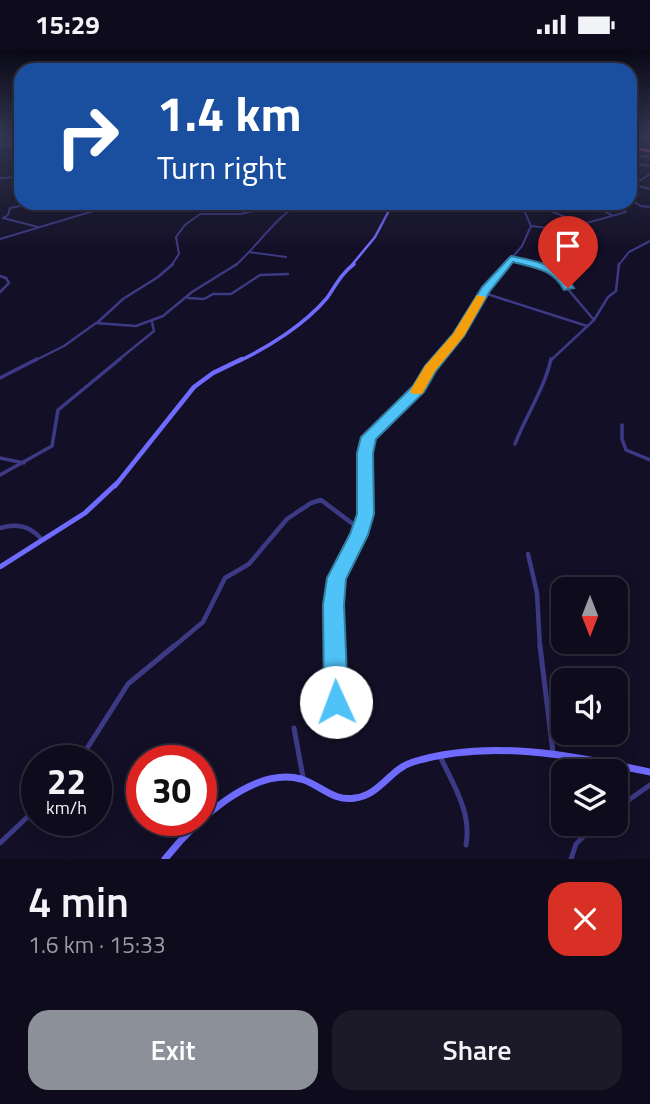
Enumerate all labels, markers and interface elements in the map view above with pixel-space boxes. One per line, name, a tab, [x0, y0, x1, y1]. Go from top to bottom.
text: 15:29	[35, 5, 100, 44]
text: 1.4 km	[157, 75, 302, 150]
icon: right	[42, 91, 133, 182]
text: Turn right	[157, 143, 286, 191]
pin	[538, 216, 598, 288]
icon: arrive	[549, 227, 587, 265]
north arrow	[551, 577, 628, 655]
map controls	[551, 577, 628, 836]
position arrow	[299, 665, 373, 739]
button: sound	[551, 668, 628, 745]
speed limit sign: 30	[126, 745, 217, 836]
text: 22	[47, 754, 86, 808]
button: layers	[551, 759, 628, 836]
text: km/h	[46, 794, 87, 821]
text: 4 min	[28, 869, 129, 933]
button: close	[548, 882, 622, 956]
text: 1.6 km · 15:33	[28, 927, 166, 962]
button: Exit	[28, 1010, 318, 1090]
button: Share	[332, 1010, 622, 1090]

